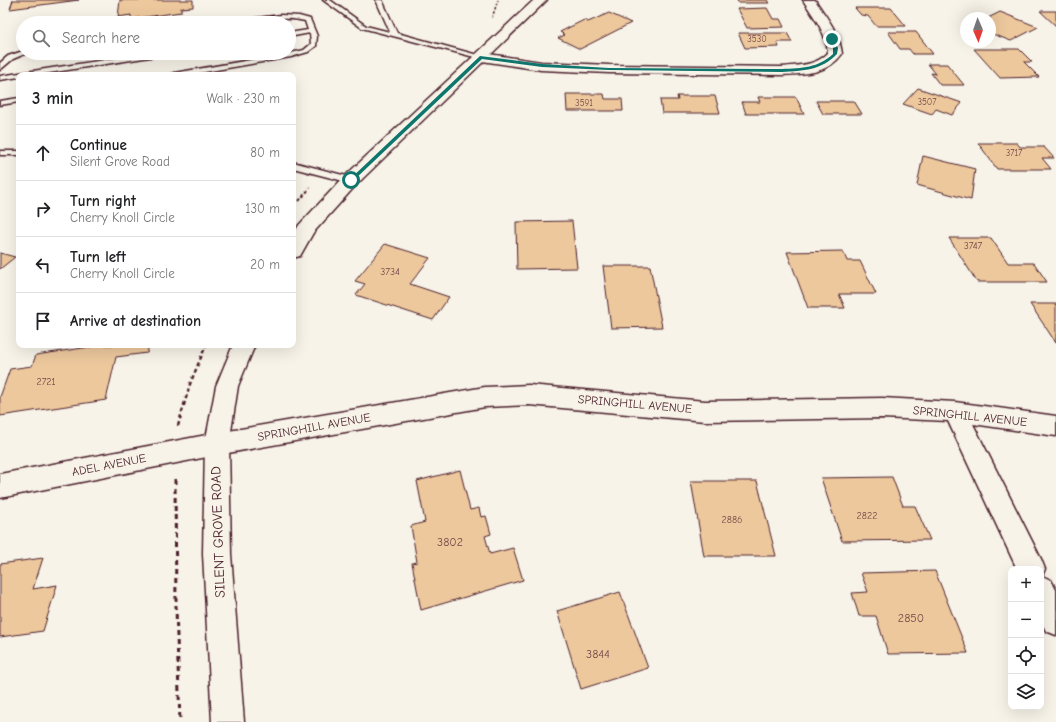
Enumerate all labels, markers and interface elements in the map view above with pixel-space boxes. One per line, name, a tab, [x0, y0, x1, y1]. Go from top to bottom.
north arrow	[960, 12, 996, 48]
search box	[16, 16, 296, 60]
icon: search	[30, 27, 52, 49]
text: Search here	[62, 29, 140, 47]
route end	[823, 30, 841, 48]
house number: 3530	[747, 34, 767, 44]
text: 3 min	[32, 89, 73, 108]
text: Walk · 230 m	[206, 91, 280, 106]
house number: 3507	[917, 97, 937, 107]
house number: 3591	[575, 98, 593, 108]
text: Continue	[70, 136, 127, 154]
icon: ahead	[32, 142, 54, 164]
text: 80 m	[250, 145, 280, 160]
house number: 3717	[1006, 148, 1023, 158]
text: Silent Grove Road	[70, 154, 170, 169]
route start	[342, 171, 360, 189]
text: Turn right	[70, 192, 136, 210]
icon: right	[32, 198, 54, 220]
text: 130 m	[245, 201, 280, 216]
text: Cherry Knoll Circle	[70, 210, 175, 225]
house number: 3747	[964, 240, 983, 252]
text: Turn left	[70, 248, 126, 266]
icon: left	[32, 254, 54, 276]
text: 20 m	[250, 257, 280, 272]
text: Cherry Knoll Circle	[70, 266, 175, 281]
house number: 3734	[380, 266, 400, 278]
icon: arrive	[32, 310, 54, 332]
text: Arrive at destination	[70, 312, 201, 330]
house number: 2721	[36, 376, 56, 388]
street label: SPRINGHILL AVENUE	[577, 392, 693, 416]
street label: SPRINGHILL AVENUE	[912, 403, 1028, 429]
street label: SPRINGHILL AVENUE	[256, 410, 372, 444]
street label: ADEL AVENUE	[71, 451, 147, 479]
street label: SILENT GROVE ROAD	[207, 466, 229, 598]
house number: 2822	[857, 510, 877, 522]
house number: 2886	[722, 514, 742, 526]
house number: 3802	[437, 535, 463, 549]
map controls	[1008, 566, 1044, 710]
button: +	[1008, 566, 1044, 602]
button: −	[1008, 602, 1044, 638]
house number: 2850	[898, 611, 924, 625]
button: locate	[1008, 638, 1044, 674]
house number: 3844	[586, 647, 610, 661]
button: layers	[1008, 674, 1044, 710]

